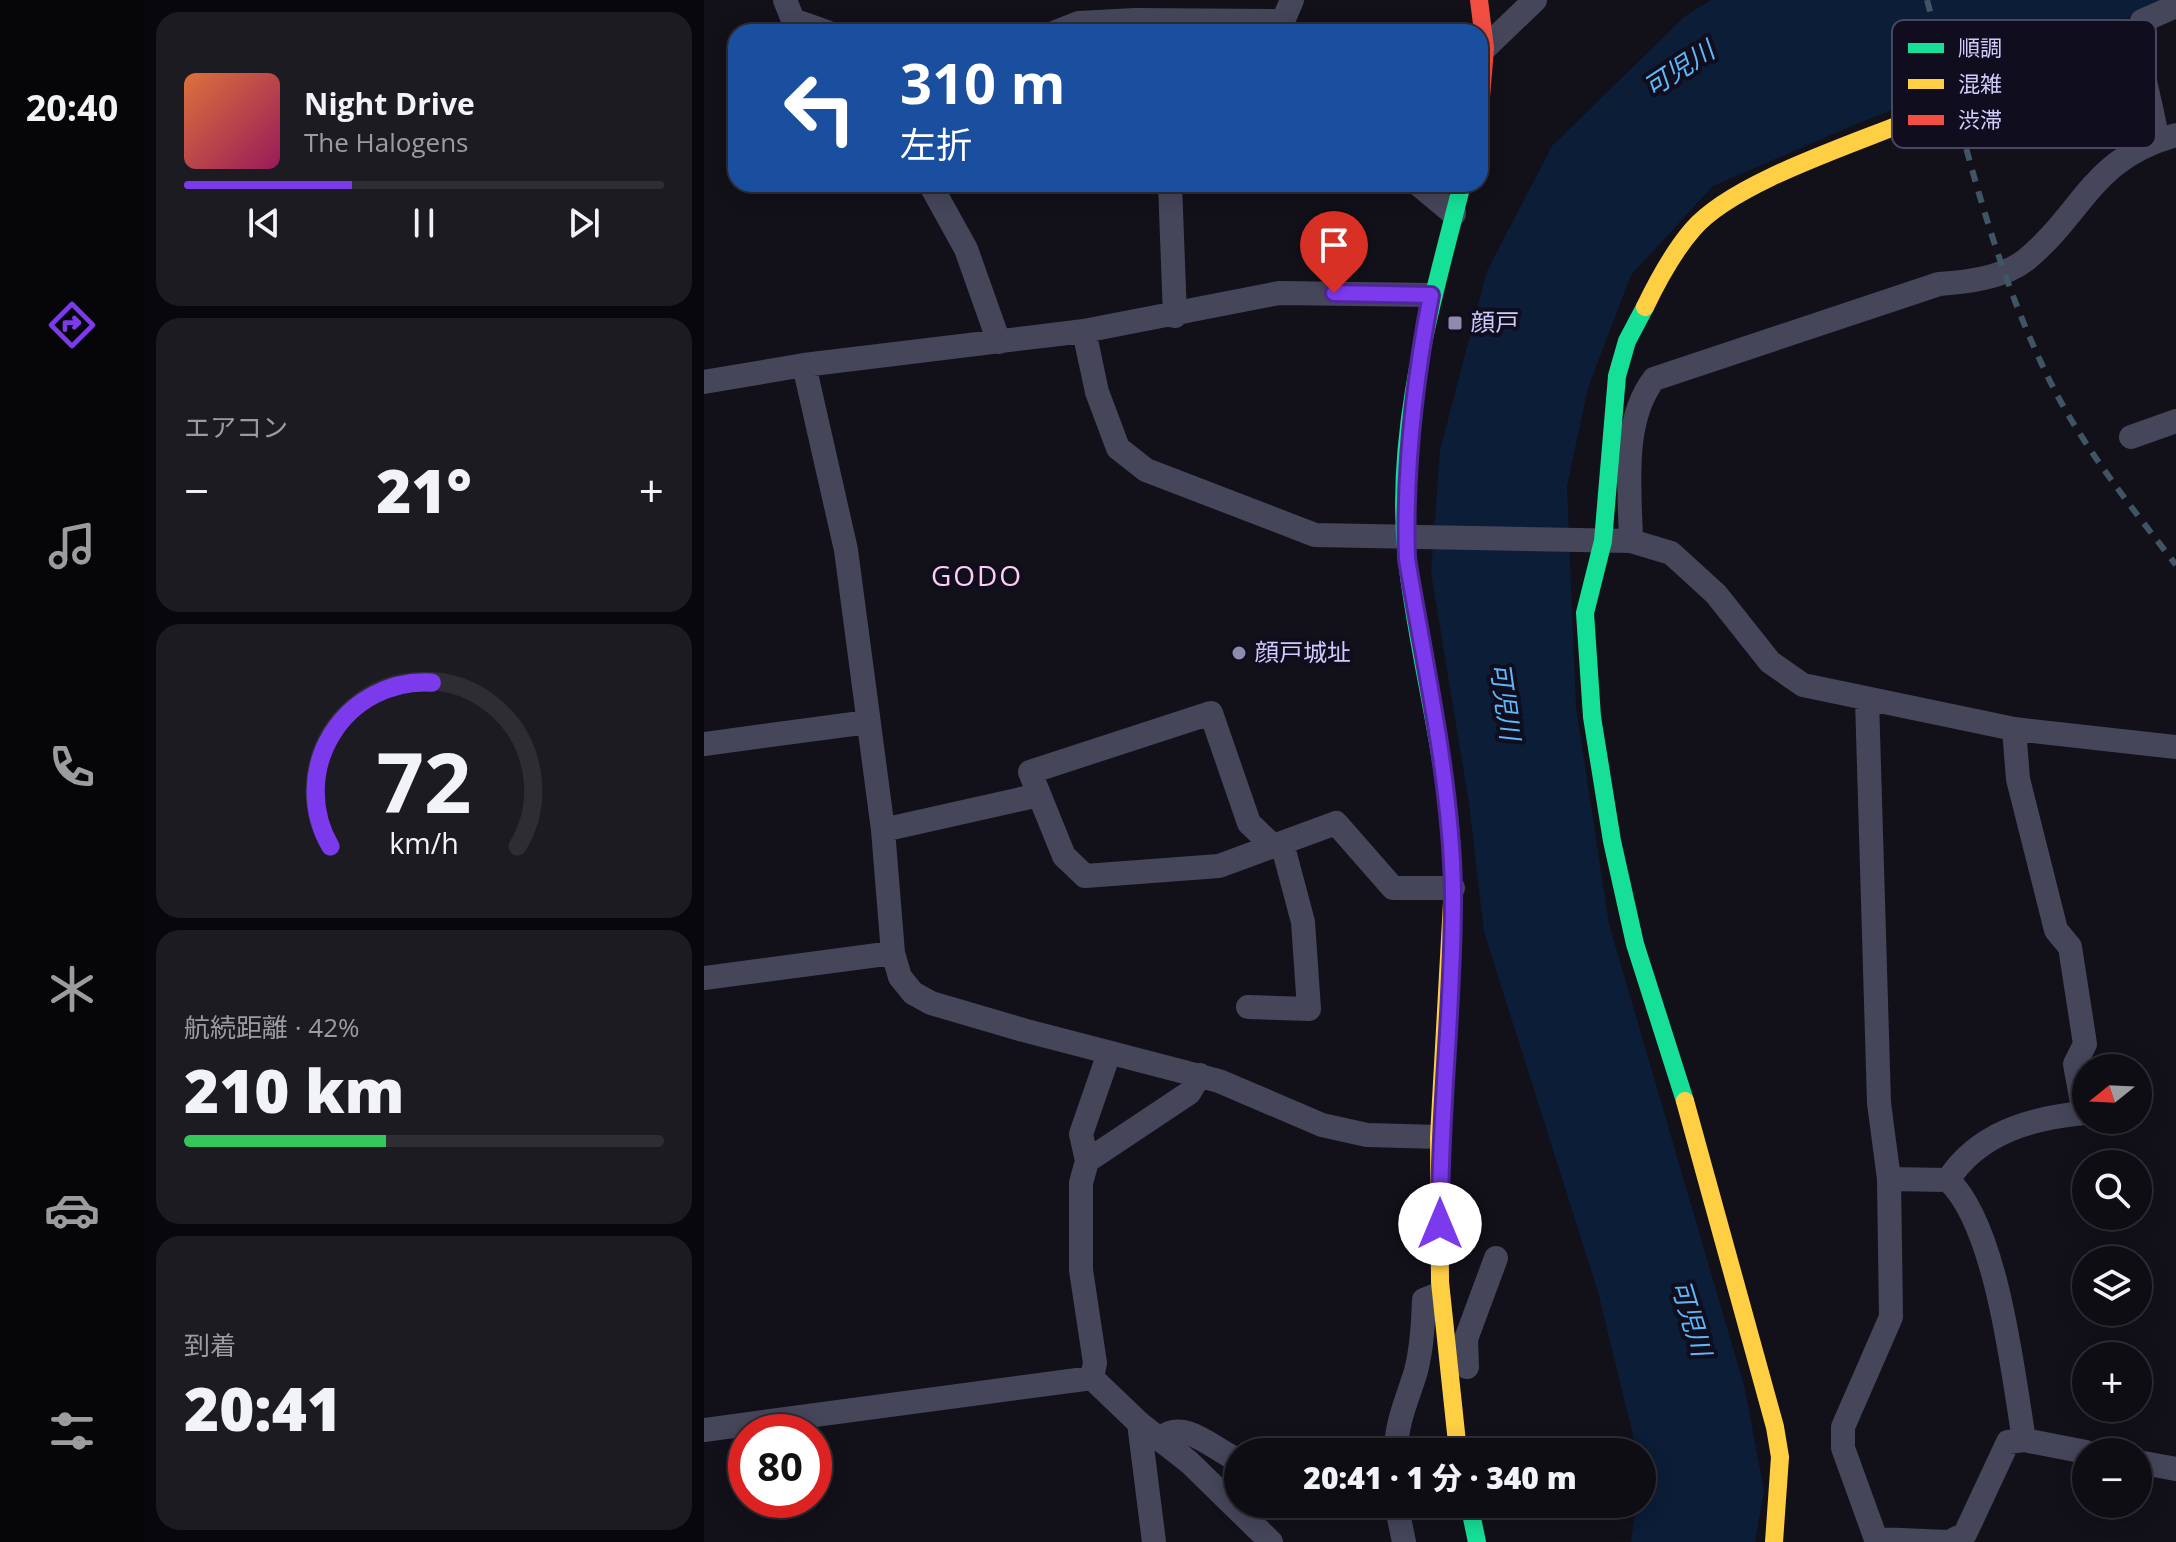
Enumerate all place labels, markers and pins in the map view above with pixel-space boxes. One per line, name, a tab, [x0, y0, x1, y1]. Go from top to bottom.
pin	[1300, 211, 1368, 293]
place label: 顔戸	[1471, 305, 1519, 338]
marker: 顔戸	[1446, 314, 1464, 332]
place label: 顔戸城址	[1255, 635, 1351, 668]
marker: 顔戸城址	[1230, 644, 1248, 662]

